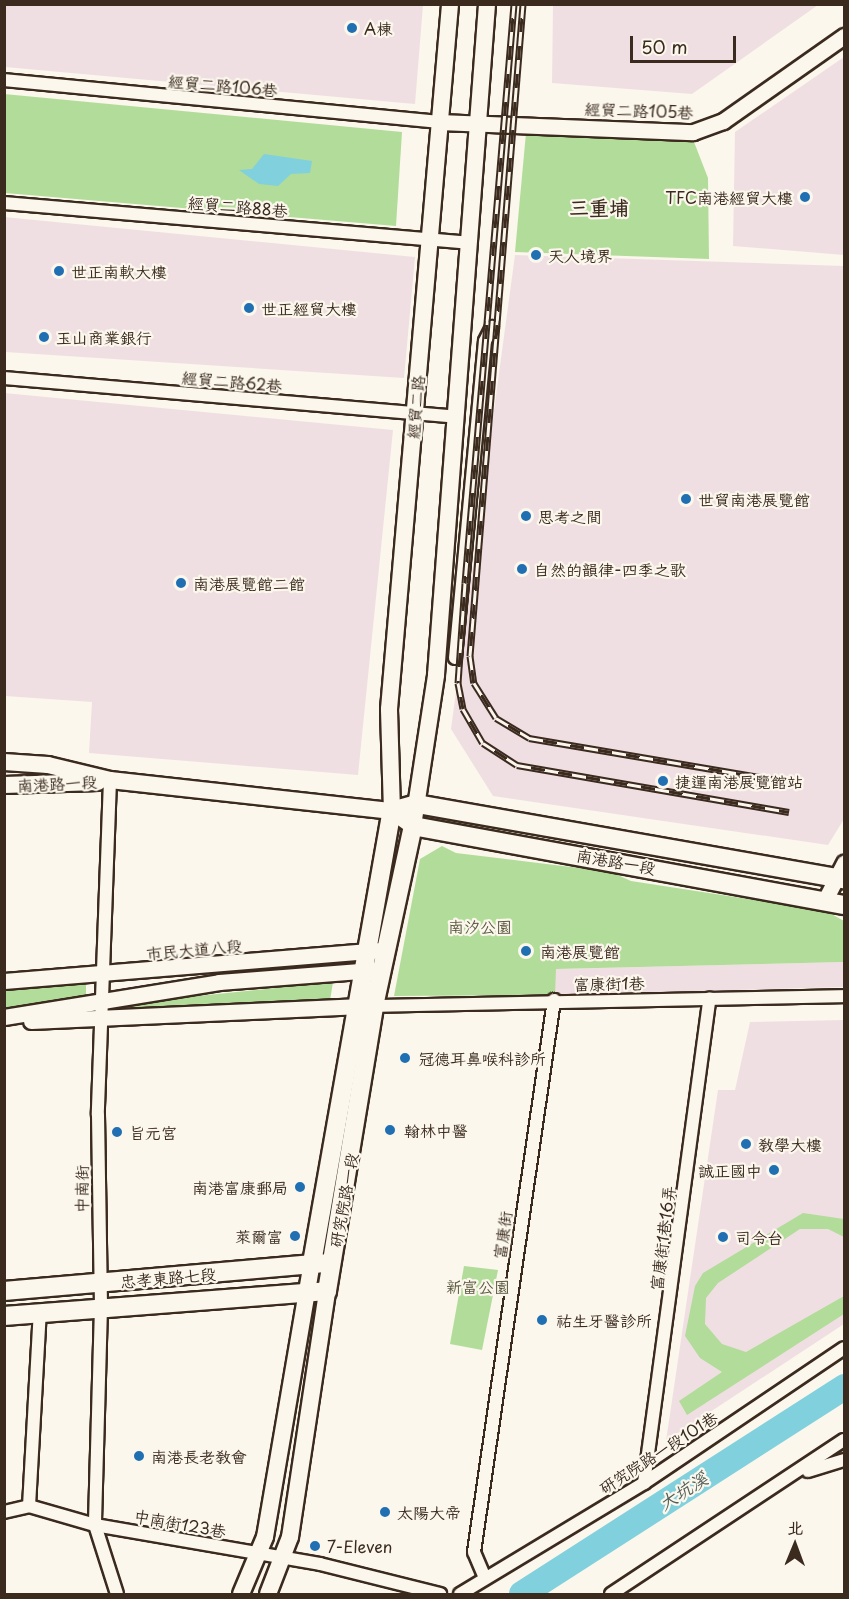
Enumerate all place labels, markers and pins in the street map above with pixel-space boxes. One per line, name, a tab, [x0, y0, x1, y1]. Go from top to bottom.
place label: A棟	[364, 18, 392, 38]
marker: A棟	[345, 21, 359, 35]
place label: TFC南港經貿大樓	[665, 187, 793, 207]
marker: TFC南港經貿大樓	[798, 190, 812, 204]
place label: 天人境界	[548, 245, 612, 265]
marker: 天人境界	[529, 248, 543, 262]
place label: 世正南軟大樓	[71, 261, 167, 281]
marker: 世正南軟大樓	[52, 264, 66, 278]
place label: 世正經貿大樓	[261, 298, 357, 318]
marker: 世正經貿大樓	[242, 301, 256, 315]
place label: 玉山商業銀行	[56, 327, 152, 347]
marker: 玉山商業銀行	[37, 330, 51, 344]
place label: 世貿南港展覽館	[698, 489, 810, 509]
marker: 世貿南港展覽館	[679, 492, 693, 506]
place label: 思考之間	[538, 506, 602, 526]
marker: 思考之間	[519, 509, 533, 523]
place label: 自然的韻律-四季之歌	[534, 559, 686, 579]
marker: 自然的韻律-四季之歌	[515, 562, 529, 576]
place label: 南港展覽館二館	[193, 573, 305, 593]
marker: 南港展覽館二館	[174, 576, 188, 590]
place label: 捷運南港展覽館站	[675, 771, 803, 791]
marker: 捷運南港展覽館站	[656, 774, 670, 788]
place label: 南港展覽館	[540, 941, 620, 961]
marker: 南港展覽館	[517, 942, 535, 960]
place label: 冠德耳鼻喉科診所	[418, 1048, 546, 1068]
marker: 冠德耳鼻喉科診所	[396, 1049, 414, 1067]
place label: 翰林中醫	[404, 1120, 468, 1140]
marker: 翰林中醫	[381, 1121, 399, 1139]
place label: 旨元宮	[129, 1122, 177, 1142]
marker: 旨元宮	[110, 1125, 124, 1139]
place label: 教學大樓	[758, 1134, 822, 1154]
marker: 教學大樓	[739, 1137, 753, 1151]
place label: 誠正國中	[698, 1160, 762, 1180]
marker: 誠正國中	[767, 1163, 781, 1177]
place label: 南港富康郵局	[192, 1177, 288, 1197]
marker: 南港富康郵局	[293, 1180, 307, 1194]
place label: 萊爾富	[235, 1226, 283, 1246]
place label: 司令台	[735, 1227, 783, 1247]
marker: 萊爾富	[288, 1229, 302, 1243]
marker: 司令台	[716, 1230, 730, 1244]
place label: 祐生牙醫診所	[556, 1310, 652, 1330]
marker: 祐生牙醫診所	[533, 1311, 551, 1329]
place label: 南港長老教會	[151, 1446, 247, 1466]
marker: 南港長老教會	[132, 1449, 146, 1463]
place label: 太陽大帝	[397, 1502, 461, 1522]
marker: 太陽大帝	[378, 1505, 392, 1519]
place label: 7-Eleven	[327, 1536, 392, 1556]
marker: 7-Eleven	[308, 1539, 322, 1553]

